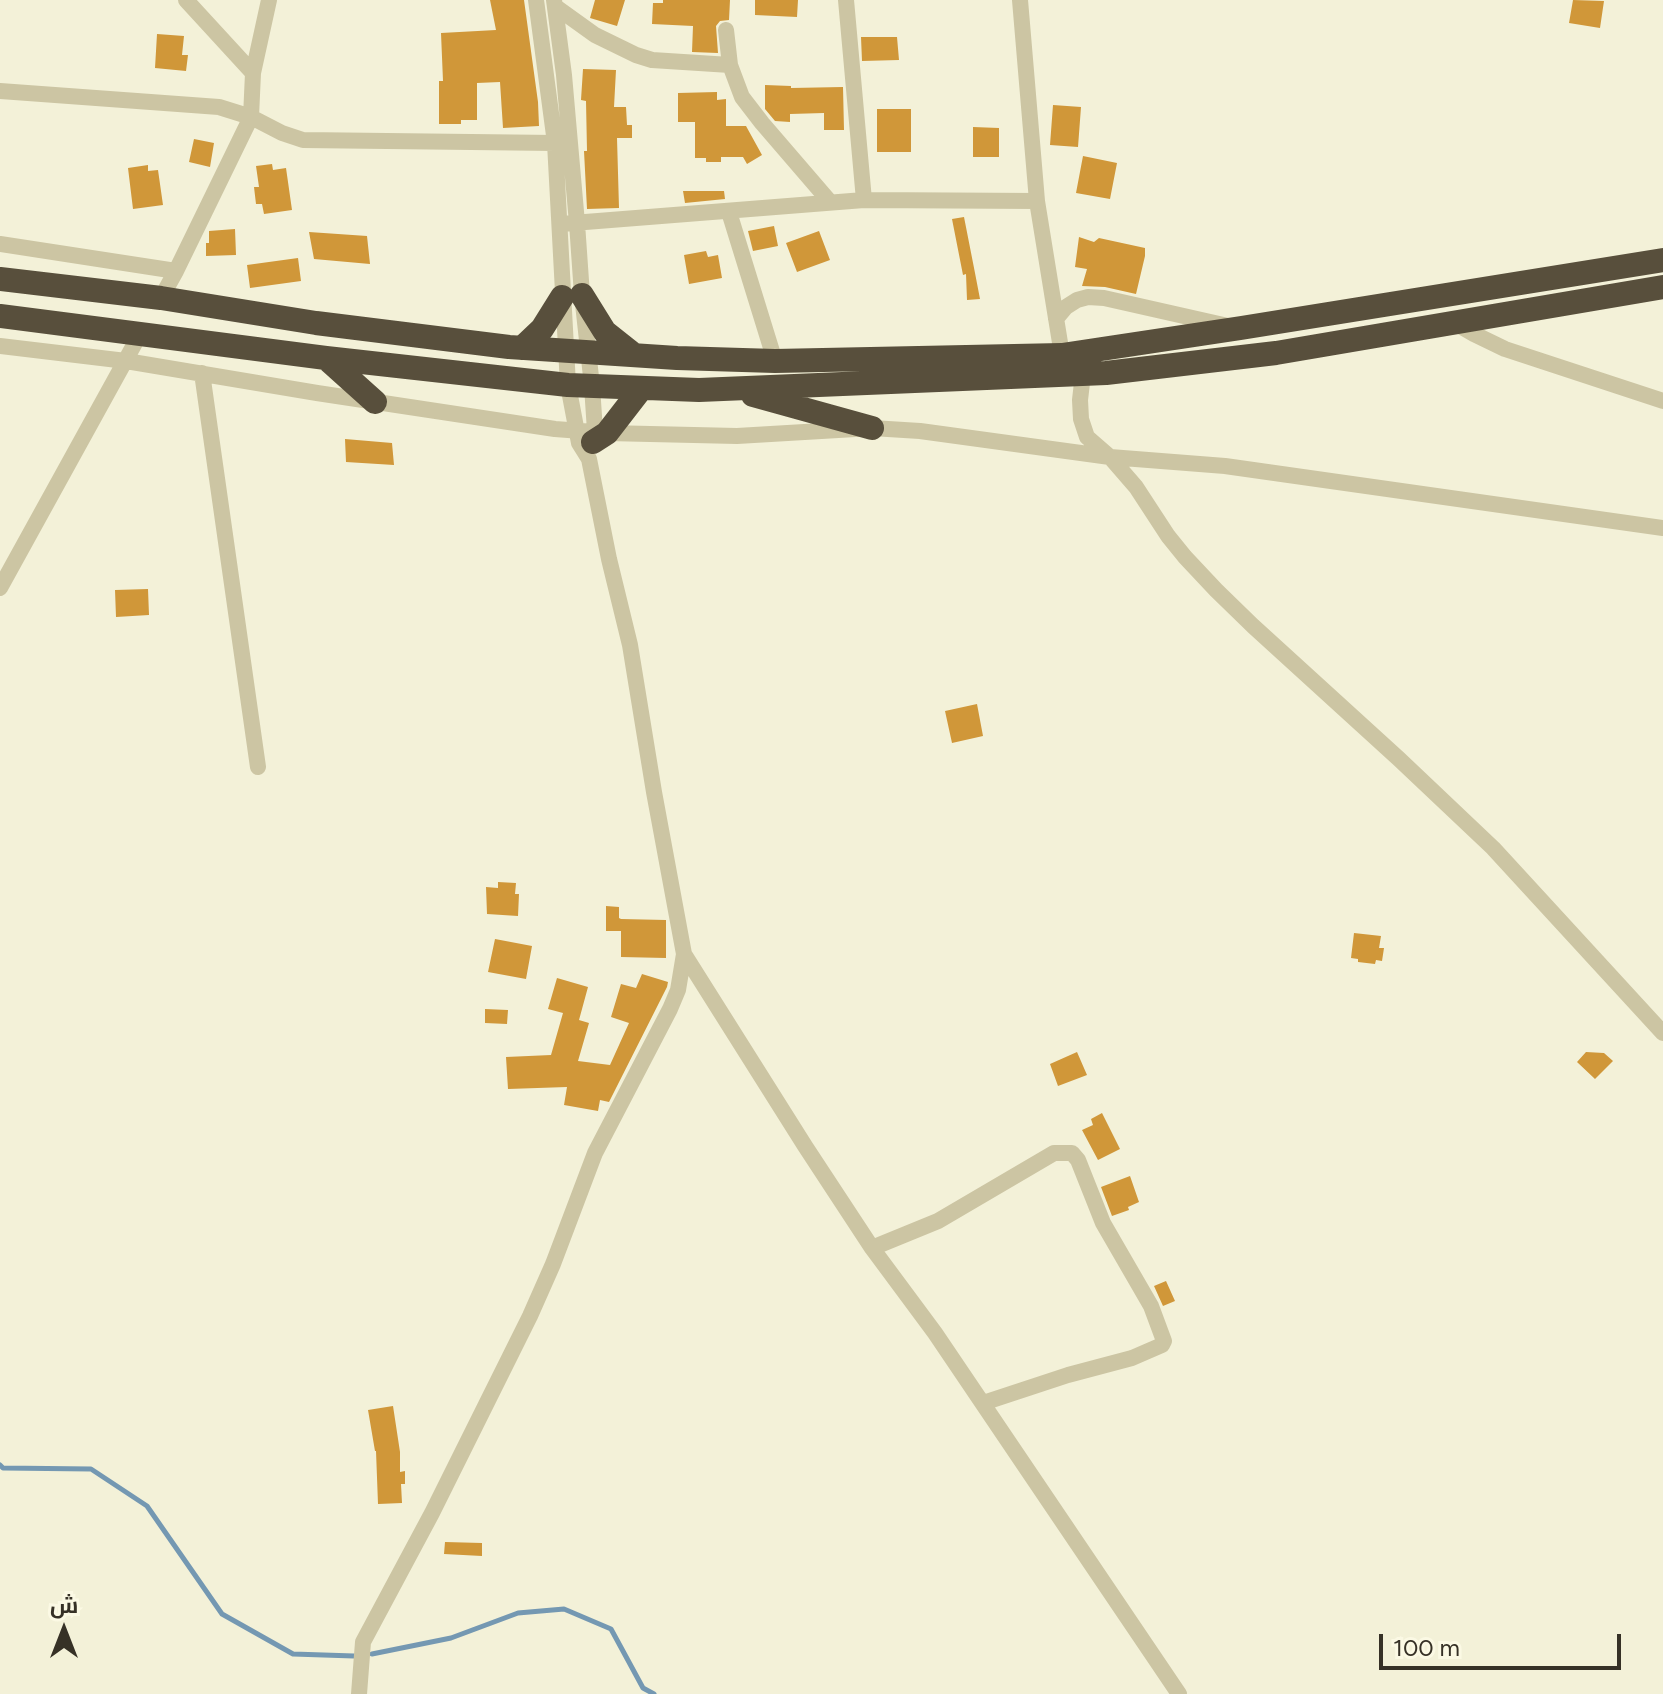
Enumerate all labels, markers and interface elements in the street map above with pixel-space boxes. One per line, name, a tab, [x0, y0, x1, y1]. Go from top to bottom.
north arrow	[24, 1590, 104, 1670]
text: ش	[50, 1592, 78, 1619]
scale bar	[1383, 1618, 1625, 1668]
text: 100 m	[1393, 1633, 1460, 1662]

